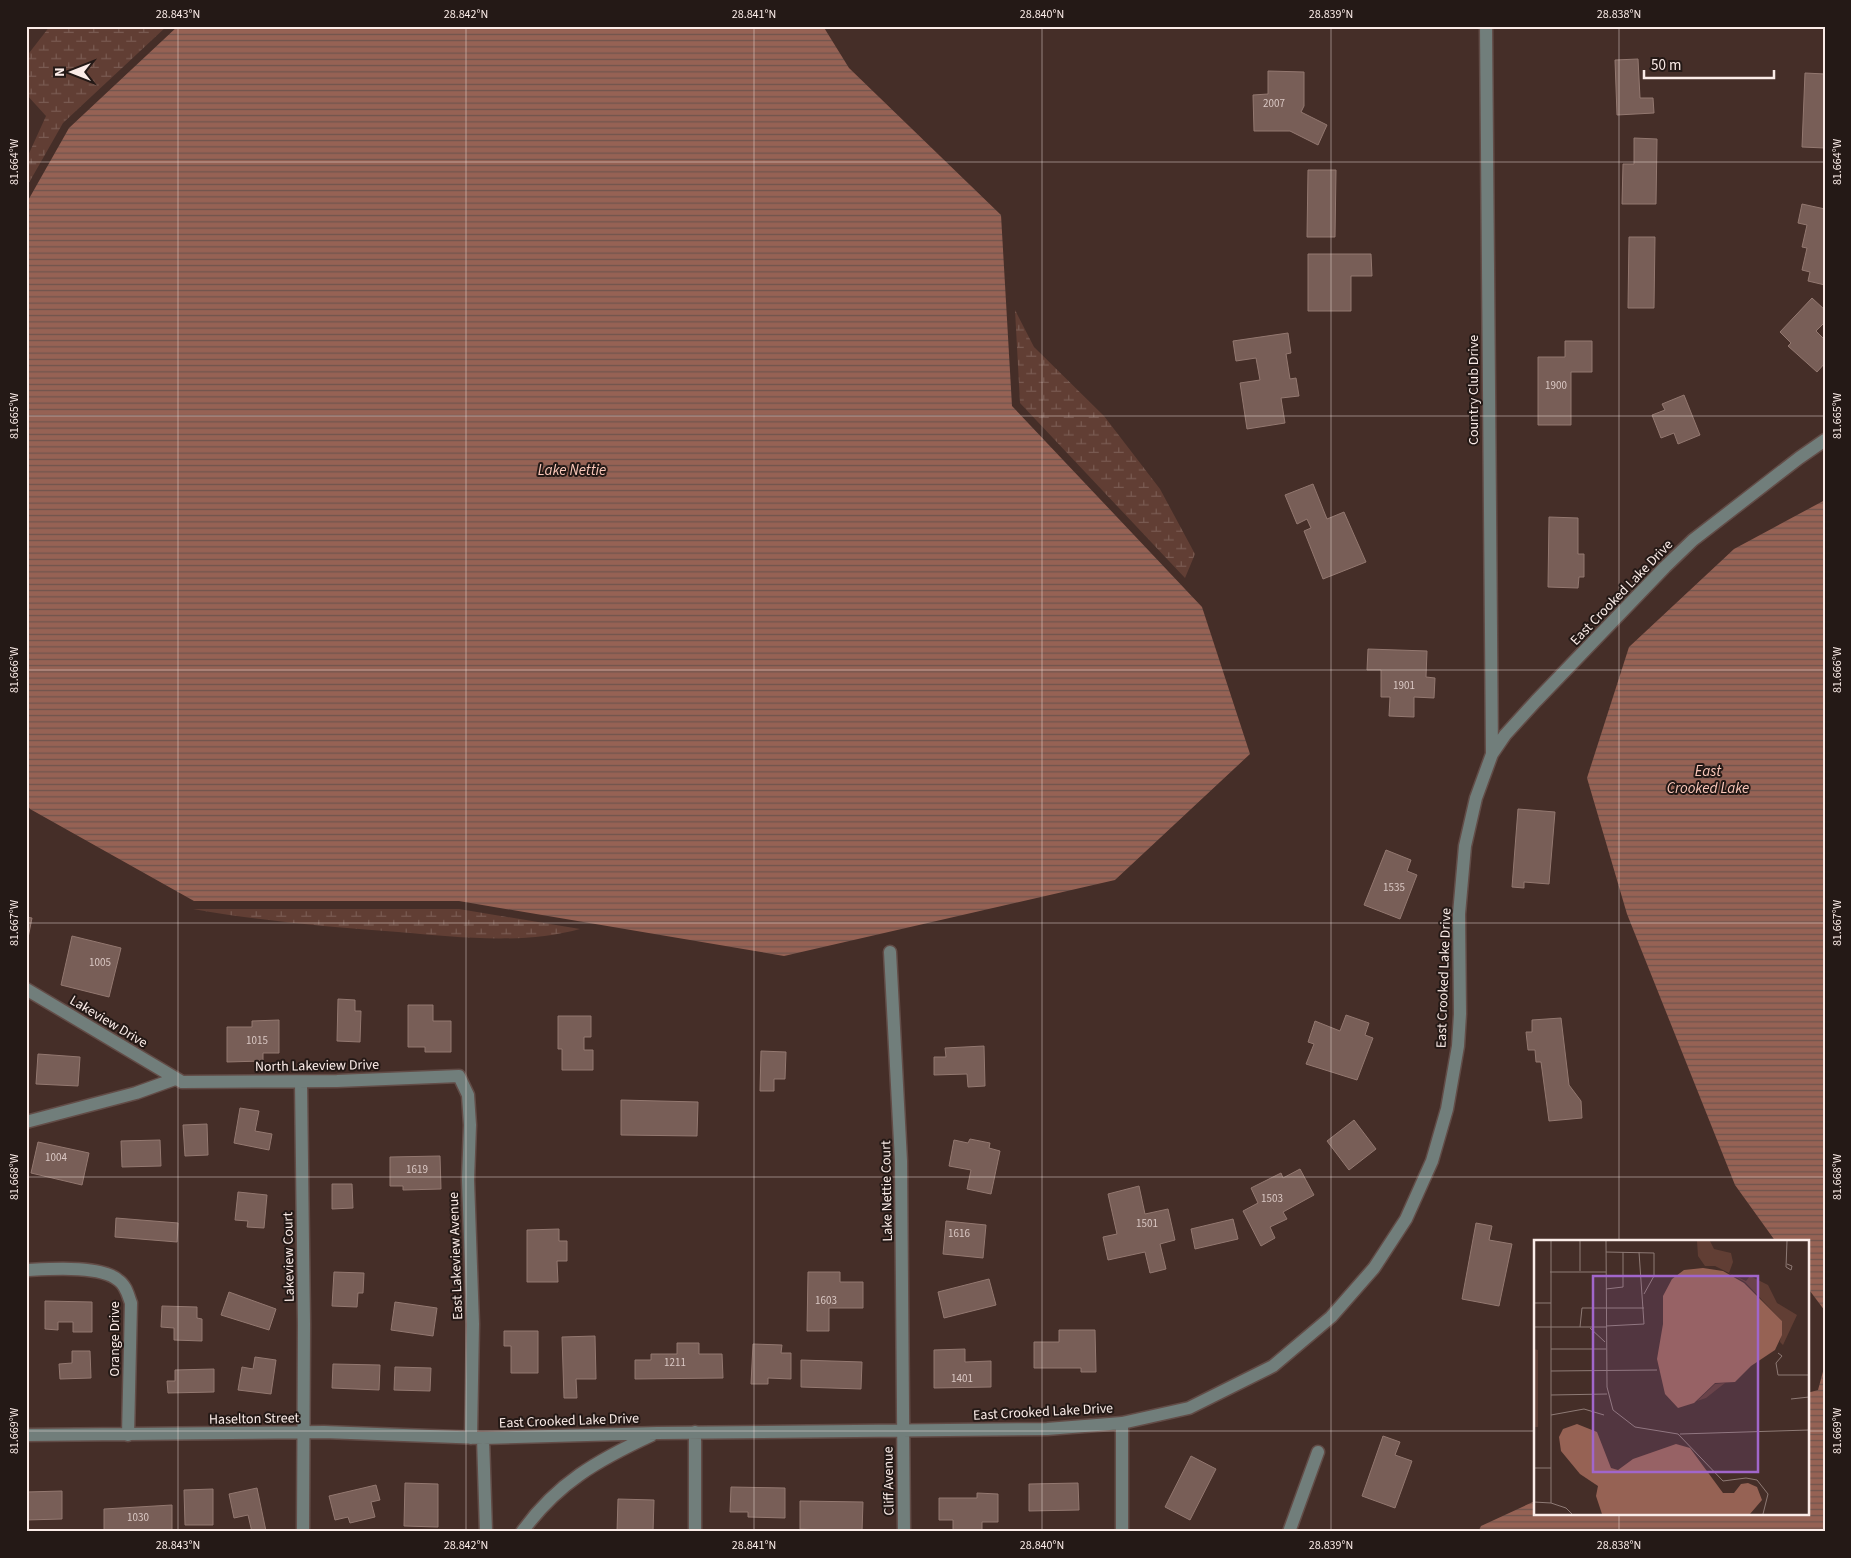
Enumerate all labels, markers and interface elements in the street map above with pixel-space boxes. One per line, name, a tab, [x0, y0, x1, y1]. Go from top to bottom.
text: 28.843°N	[156, 6, 200, 23]
text: 28.842°N	[444, 6, 488, 23]
text: 28.841°N	[732, 6, 776, 23]
text: 28.840°N	[1020, 6, 1064, 23]
text: 28.839°N	[1309, 6, 1353, 23]
text: 28.838°N	[1597, 6, 1641, 23]
north arrow	[48, 48, 98, 98]
scale bar	[1644, 48, 1774, 80]
text: 50 m	[1651, 55, 1681, 76]
text: N	[50, 67, 70, 77]
house number: 2007	[1263, 96, 1285, 111]
text: 81.664°W	[6, 138, 23, 185]
text: 81.664°W	[1829, 138, 1846, 185]
street label: Country Club Drive	[1464, 335, 1484, 445]
house number: 1900	[1545, 378, 1567, 393]
text: 81.665°W	[6, 392, 23, 439]
text: 81.665°W	[1829, 392, 1846, 439]
water label: Lake Nettie	[538, 460, 606, 481]
street label: East Crooked Lake Drive	[1566, 535, 1678, 650]
text: 81.666°W	[6, 646, 23, 693]
text: 81.666°W	[1829, 646, 1846, 693]
house number: 1901	[1393, 678, 1415, 693]
water label: East Crooked Lake	[1667, 761, 1749, 799]
house number: 1535	[1383, 880, 1405, 895]
text: 81.667°W	[6, 899, 23, 946]
text: 81.667°W	[1829, 899, 1846, 946]
street label: East Crooked Lake Drive	[1432, 908, 1456, 1048]
house number: 1005	[89, 955, 111, 970]
street label: Lakeview Drive	[66, 991, 151, 1053]
house number: 1015	[246, 1033, 268, 1048]
street label: North Lakeview Drive	[255, 1055, 379, 1077]
street label: Lake Nettie Court	[876, 1140, 898, 1242]
house number: 1004	[45, 1150, 67, 1165]
text: 81.668°W	[6, 1153, 23, 1200]
text: 81.668°W	[1829, 1153, 1846, 1200]
house number: 1619	[406, 1162, 428, 1177]
house number: 1503	[1261, 1191, 1283, 1206]
street label: East Lakeview Avenue	[444, 1192, 468, 1320]
street label: Lakeview Court	[278, 1211, 300, 1302]
house number: 1501	[1136, 1216, 1158, 1231]
house number: 1616	[948, 1226, 970, 1241]
inset map	[1534, 1240, 1808, 1516]
house number: 1603	[815, 1293, 837, 1308]
street label: Orange Drive	[105, 1301, 125, 1377]
house number: 1211	[664, 1355, 686, 1370]
house number: 1401	[951, 1371, 973, 1386]
street label: East Crooked Lake Drive	[972, 1398, 1114, 1426]
text: 81.669°W	[6, 1407, 23, 1454]
text: 81.669°W	[1829, 1407, 1846, 1454]
street label: Haselton Street	[209, 1408, 300, 1430]
street label: East Crooked Lake Drive	[499, 1409, 640, 1433]
street label: Cliff Avenue	[878, 1446, 900, 1516]
house number: 1030	[127, 1510, 149, 1525]
text: 28.843°N	[156, 1537, 200, 1554]
text: 28.842°N	[444, 1537, 488, 1554]
text: 28.841°N	[732, 1537, 776, 1554]
text: 28.840°N	[1020, 1537, 1064, 1554]
text: 28.839°N	[1309, 1537, 1353, 1554]
text: 28.838°N	[1597, 1537, 1641, 1554]

